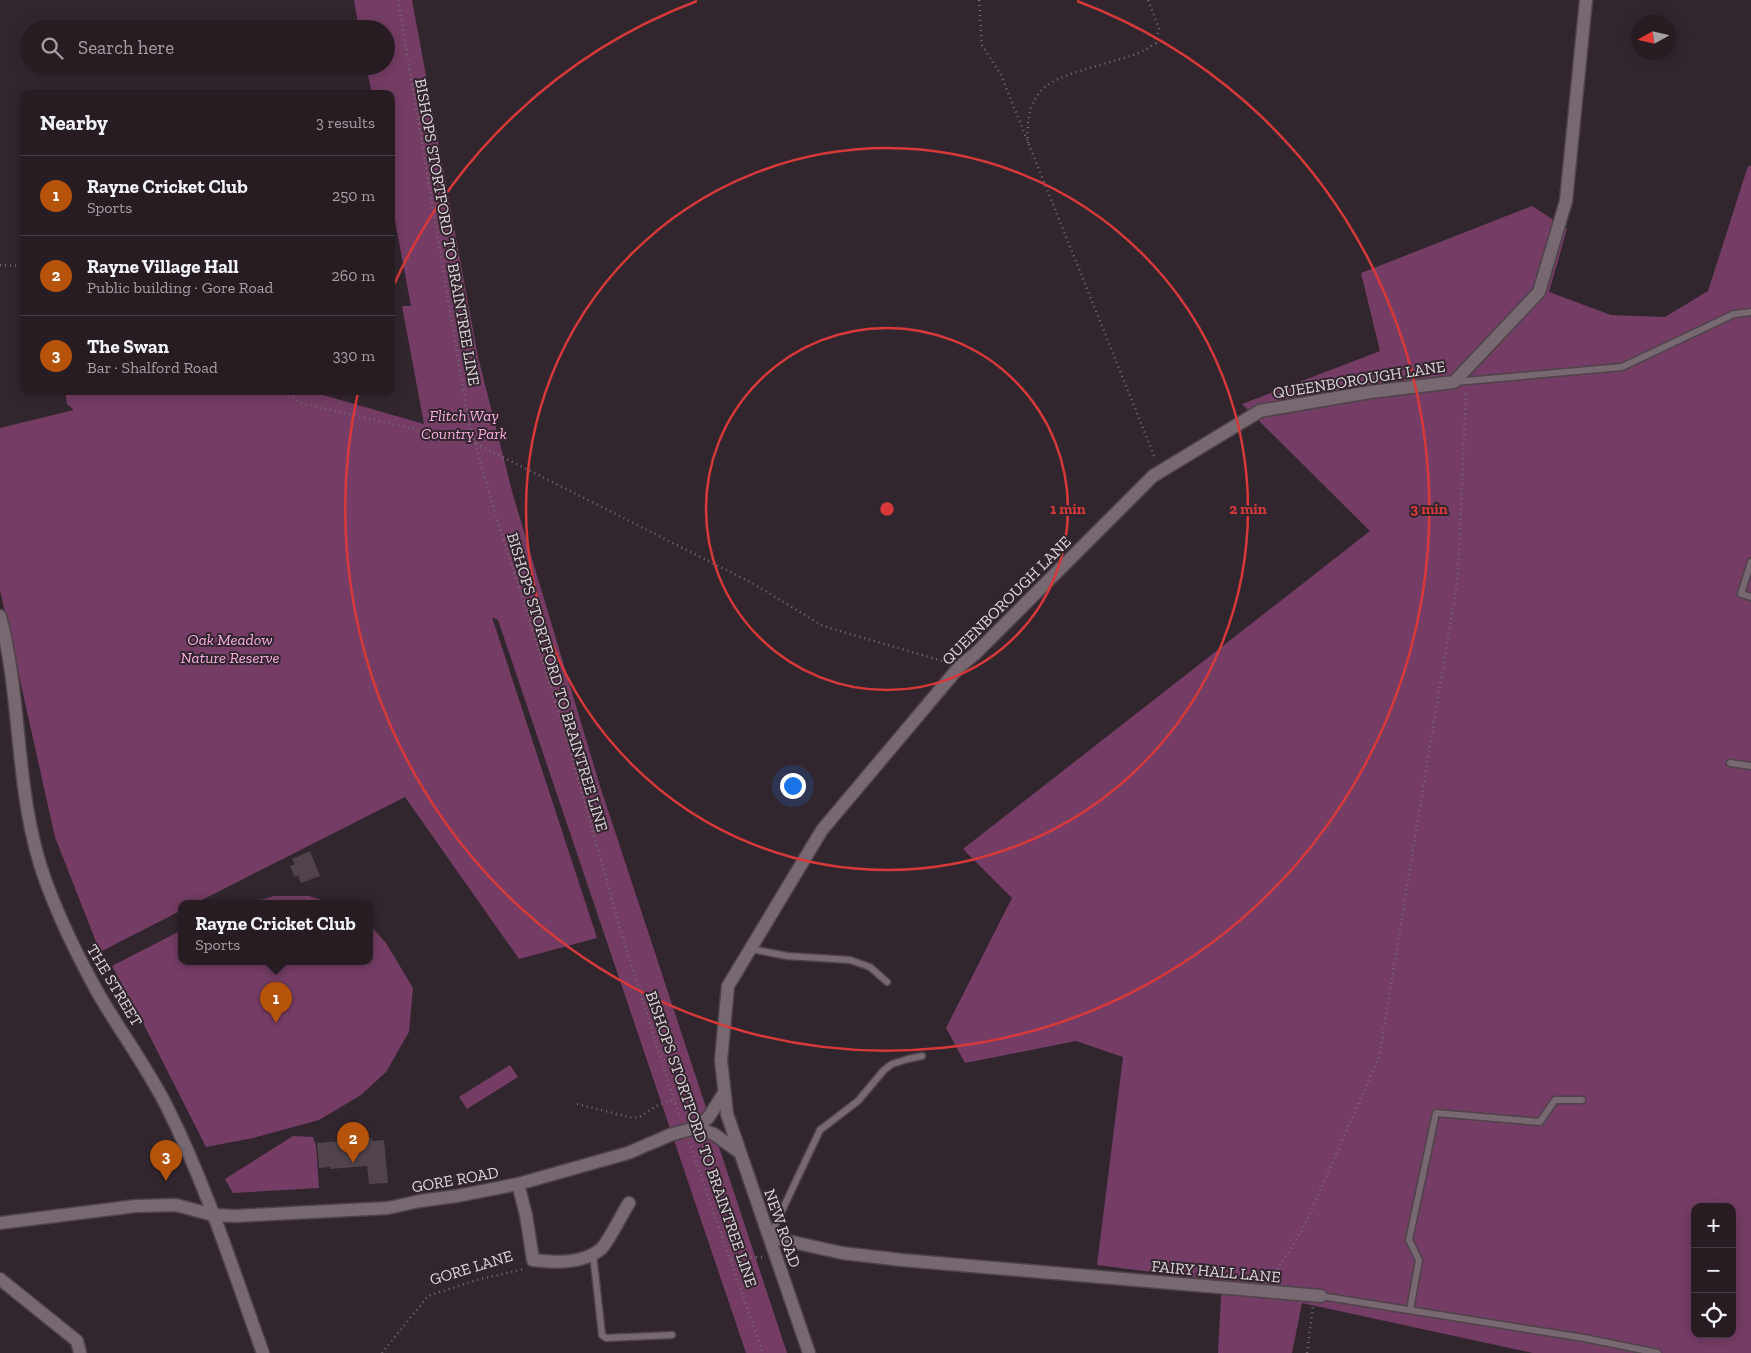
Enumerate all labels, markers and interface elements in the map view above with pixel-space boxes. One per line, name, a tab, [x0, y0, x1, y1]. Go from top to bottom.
north arrow	[1631, 15, 1676, 60]
search box	[20, 20, 395, 75]
icon: search	[38, 34, 66, 62]
text: Search here	[78, 36, 174, 59]
street label: BISHOPS STORTFORD TO BRAINTREE LINE	[411, 77, 484, 387]
text: Nearby	[40, 110, 108, 135]
text: 3 results	[316, 113, 375, 132]
text: Rayne Cricket Club	[87, 175, 248, 198]
text: 1	[53, 186, 59, 205]
text: 250 m	[332, 186, 375, 205]
text: Sports	[87, 198, 132, 217]
text: Rayne Village Hall	[87, 255, 239, 278]
text: 2	[52, 266, 60, 285]
text: 260 m	[332, 266, 375, 285]
text: Public building · Gore Road	[87, 278, 273, 297]
text: The Swan	[87, 335, 169, 358]
text: 3	[52, 346, 60, 365]
text: 330 m	[333, 346, 375, 365]
street label: QUEENBOROUGH LANE	[1271, 356, 1447, 403]
text: Bar · Shalford Road	[87, 358, 218, 377]
park label: Flitch Way Country Park	[421, 406, 507, 443]
centre of rings	[878, 500, 896, 518]
text: 1 min	[1050, 500, 1086, 518]
text: 2 min	[1229, 500, 1267, 518]
text: 3 min	[1410, 500, 1448, 518]
street label: BISHOPS STORTFORD TO BRAINTREE LINE	[503, 530, 612, 834]
street label: QUEENBOROUGH LANE	[938, 532, 1075, 669]
park label: Oak Meadow Nature Reserve	[180, 630, 280, 667]
your location	[780, 773, 806, 799]
popup	[178, 900, 373, 965]
text: Rayne Cricket Club	[195, 912, 356, 935]
text: Sports	[195, 935, 240, 954]
street label: THE STREET	[83, 941, 146, 1030]
pin: 1	[260, 982, 292, 1023]
street label: BISHOPS STORTFORD TO BRAINTREE LINE	[642, 989, 761, 1290]
pin: 2	[337, 1122, 369, 1163]
pin: 3	[150, 1140, 182, 1181]
street label: GORE ROAD	[410, 1162, 500, 1196]
street label: NEW ROAD	[760, 1186, 805, 1270]
map controls	[1691, 1203, 1736, 1338]
button: +	[1691, 1203, 1736, 1248]
street label: GORE LANE	[427, 1246, 515, 1289]
button: −	[1691, 1248, 1736, 1293]
street label: FAIRY HALL LANE	[1151, 1256, 1281, 1287]
button: locate	[1691, 1293, 1736, 1338]

